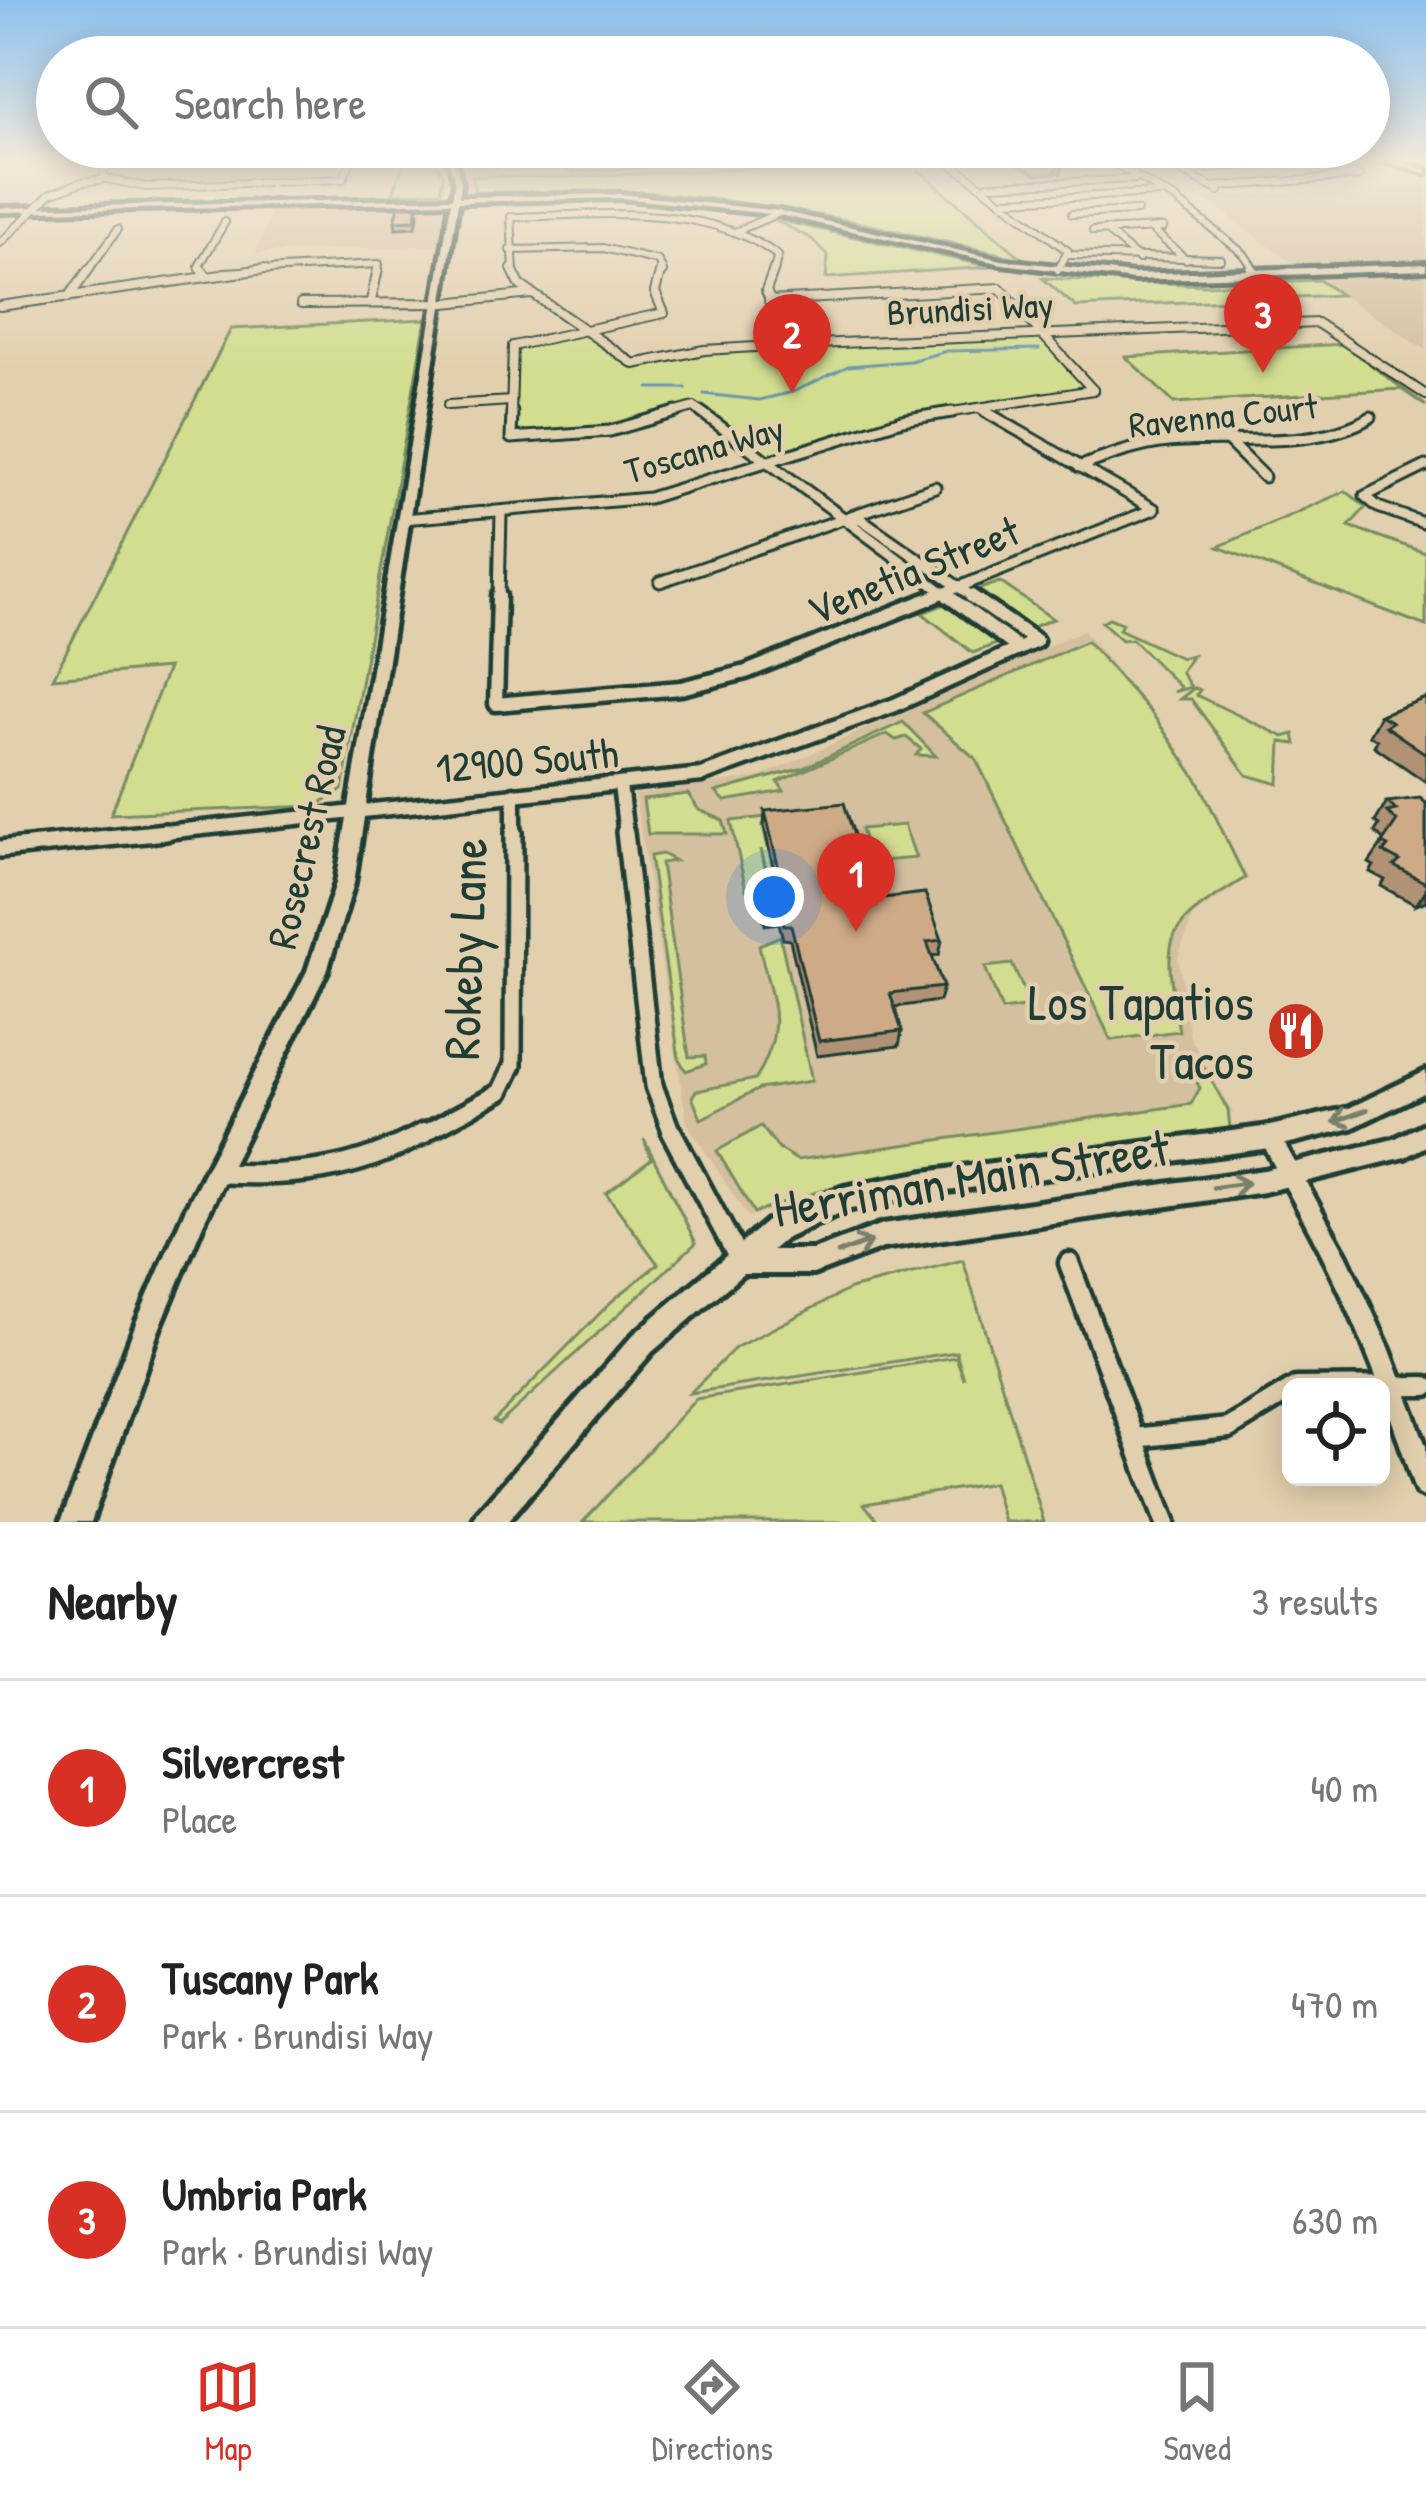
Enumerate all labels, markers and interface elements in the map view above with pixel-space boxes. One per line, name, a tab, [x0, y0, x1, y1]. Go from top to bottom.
search box	[36, 36, 1390, 168]
icon: search	[78, 69, 144, 135]
text: Search here	[174, 72, 366, 133]
pin: 3	[1224, 274, 1302, 373]
street label: Brundisi Way	[886, 279, 1054, 336]
pin: 2	[753, 294, 831, 393]
street label: Ravenna Court	[1126, 380, 1320, 449]
street label: Toscana Way	[619, 402, 789, 495]
street label: Venetia Street	[798, 501, 1028, 638]
street label: Rosecrest Road	[252, 720, 359, 954]
street label: 12900 South	[433, 723, 620, 796]
pin: 1	[817, 833, 895, 932]
street label: Rokeby Lane	[426, 837, 503, 1061]
your location	[744, 867, 804, 927]
place label: Los Tapatios Tacos	[1028, 967, 1254, 1095]
restaurant icon: Los Tapatios Tacos	[1265, 1000, 1327, 1062]
one-way arrow	[1333, 1107, 1370, 1128]
street label: Herriman Main Street	[768, 1112, 1175, 1243]
one-way arrow	[1211, 1174, 1250, 1196]
one-way arrow	[835, 1234, 872, 1256]
map controls	[1282, 1378, 1390, 1486]
button: locate	[1282, 1378, 1390, 1486]
text: Nearby	[48, 1566, 178, 1635]
text: 3 results	[1252, 1574, 1378, 1627]
text: Silvercrest	[162, 1731, 343, 1792]
text: 1	[80, 1761, 94, 1814]
text: 40 m	[1310, 1761, 1378, 1814]
text: Place	[162, 1792, 237, 1845]
text: Tuscany Park	[162, 1947, 379, 2008]
text: 2	[78, 1977, 96, 2030]
text: 470 m	[1291, 1977, 1378, 2030]
text: Park · Brundisi Way	[162, 2008, 433, 2061]
text: Umbria Park	[162, 2163, 367, 2224]
text: 3	[78, 2193, 96, 2246]
text: 630 m	[1292, 2193, 1378, 2246]
text: Park · Brundisi Way	[162, 2224, 433, 2277]
tab: Map	[195, 2354, 261, 2470]
tab: Directions	[652, 2354, 773, 2470]
tab: Saved	[1163, 2354, 1231, 2470]

